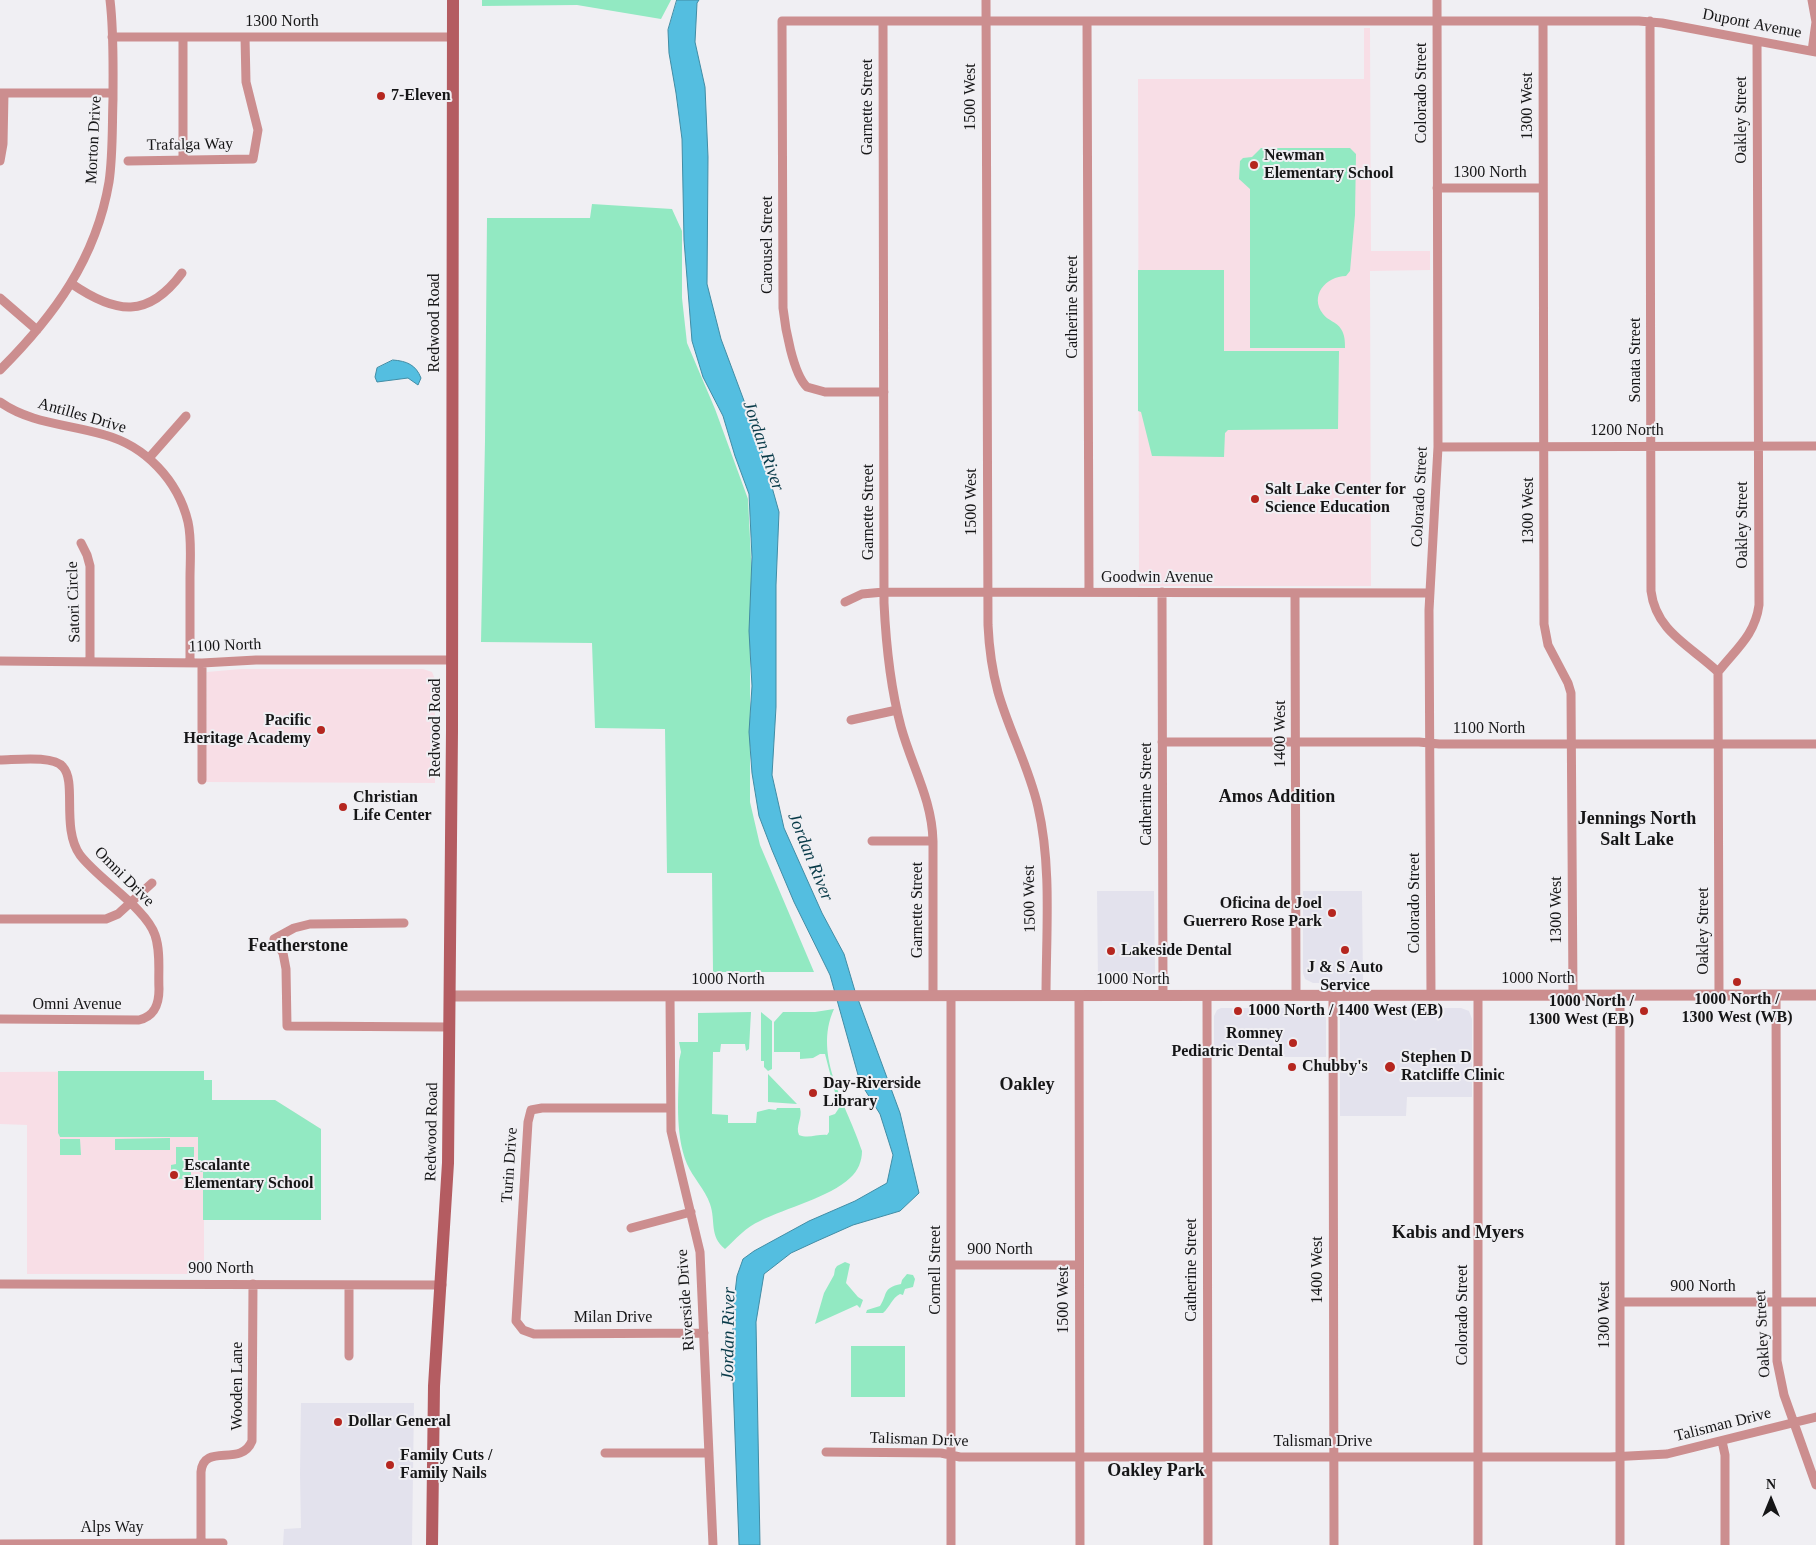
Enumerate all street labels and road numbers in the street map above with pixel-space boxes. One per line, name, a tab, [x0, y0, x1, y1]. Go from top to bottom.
street label: Dupont Avenue	[1701, 5, 1803, 43]
street label: 1300 North	[245, 12, 319, 32]
street label: Colorado Street	[1412, 43, 1432, 143]
street label: Garnette Street	[858, 59, 878, 155]
street label: 1500 West	[961, 63, 981, 131]
street label: 1300 West	[1518, 72, 1538, 140]
street label: Oakley Street	[1732, 76, 1752, 164]
street label: Morton Drive	[82, 95, 106, 185]
street label: Trafalga Way	[147, 135, 233, 155]
street label: 1300 North	[1453, 163, 1527, 183]
street label: Carousel Street	[758, 196, 778, 294]
street label: Catherine Street	[1063, 255, 1083, 359]
street label: Redwood Road	[425, 273, 445, 373]
street label: Sonata Street	[1626, 318, 1646, 402]
street label: Antilles Drive	[36, 394, 128, 438]
street label: 1200 North	[1590, 421, 1664, 441]
street label: Colorado Street	[1408, 446, 1432, 548]
street label: Garnette Street	[859, 464, 879, 560]
street label: 1500 West	[962, 468, 982, 536]
street label: 1300 West	[1519, 477, 1539, 545]
street label: Oakley Street	[1733, 481, 1753, 569]
street label: Satori Circle	[63, 561, 85, 643]
street label: Goodwin Avenue	[1101, 568, 1213, 588]
street label: 1100 North	[188, 635, 262, 657]
street label: Redwood Road	[426, 678, 446, 778]
street label: 1400 West	[1271, 700, 1291, 768]
street label: 1100 North	[1453, 719, 1525, 739]
street label: Catherine Street	[1137, 742, 1157, 846]
street label: Omni Drive	[90, 843, 158, 911]
street label: Colorado Street	[1405, 853, 1425, 953]
street label: Garnette Street	[908, 862, 928, 958]
street label: 1500 West	[1020, 865, 1040, 933]
street label: 1300 West	[1547, 876, 1567, 944]
street label: Oakley Street	[1694, 887, 1714, 975]
street label: 1000 North	[1501, 969, 1575, 989]
street label: 1000 North	[691, 970, 765, 990]
street label: 1000 North	[1096, 970, 1170, 990]
street label: Omni Avenue	[32, 995, 122, 1015]
street label: Redwood Road	[422, 1082, 442, 1182]
street label: Turin Drive	[498, 1127, 522, 1203]
street label: Catherine Street	[1182, 1218, 1202, 1322]
street label: Cornell Street	[926, 1225, 946, 1315]
street label: 1400 West	[1308, 1236, 1328, 1304]
street label: 900 North	[967, 1240, 1033, 1260]
street label: Riverside Drive	[673, 1249, 699, 1351]
street label: 900 North	[188, 1259, 254, 1279]
street label: Colorado Street	[1453, 1265, 1473, 1365]
street label: 1500 West	[1054, 1266, 1074, 1334]
street label: 900 North	[1670, 1277, 1736, 1297]
street label: 1300 West	[1595, 1281, 1615, 1349]
street label: Oakley Street	[1751, 1290, 1775, 1378]
street label: Milan Drive	[574, 1308, 652, 1328]
street label: Wooden Lane	[228, 1342, 248, 1430]
street label: Talisman Drive	[1673, 1404, 1773, 1446]
street label: Talisman Drive	[869, 1429, 969, 1451]
street label: Talisman Drive	[1274, 1432, 1372, 1452]
street label: Alps Way	[80, 1518, 144, 1538]

